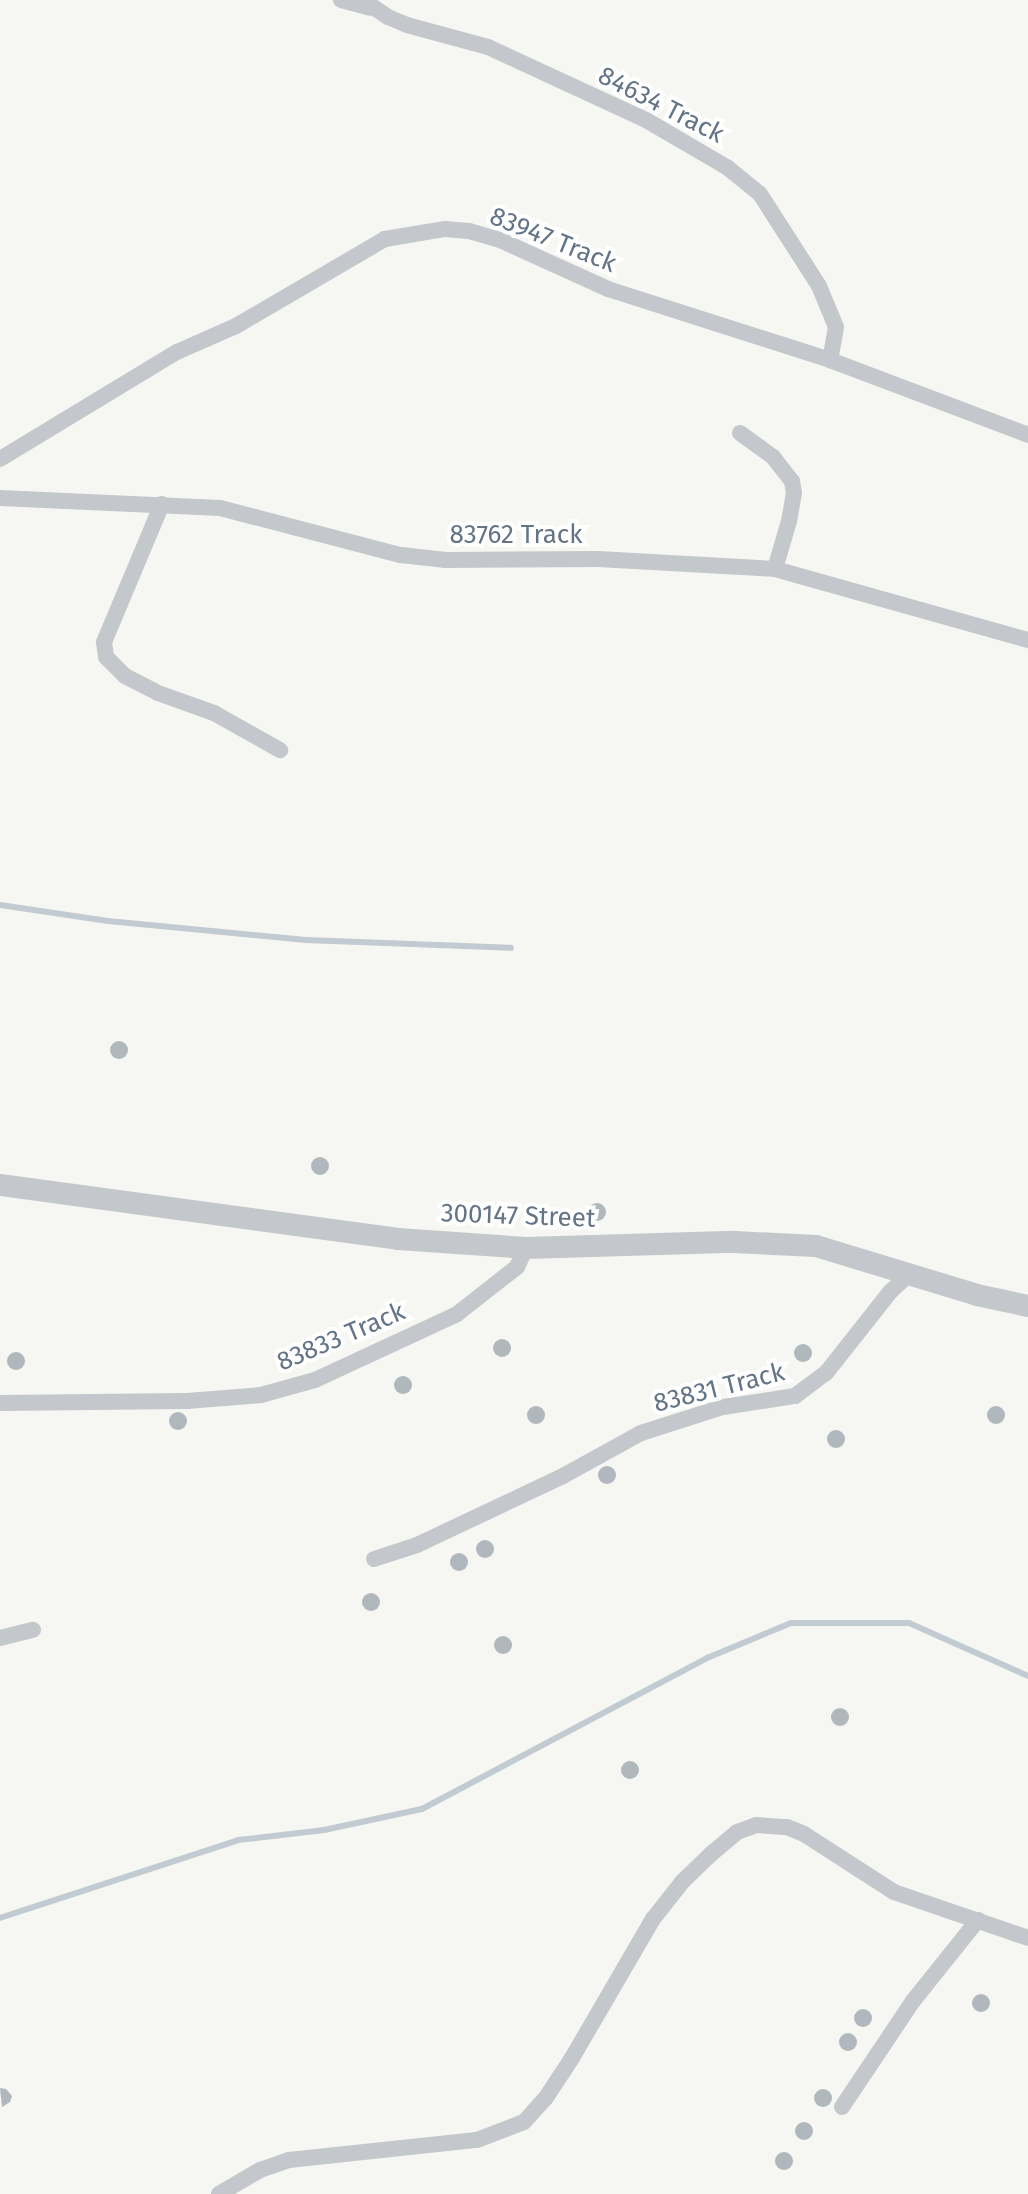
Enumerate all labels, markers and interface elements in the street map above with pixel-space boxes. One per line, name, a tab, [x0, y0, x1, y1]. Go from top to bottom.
street label: 84634 Track	[593, 60, 729, 150]
street label: 83947 Track	[485, 200, 621, 280]
street label: 83762 Track	[449, 519, 583, 551]
street label: 300147 Street	[440, 1198, 596, 1234]
street label: 83833 Track	[272, 1296, 410, 1378]
street label: 83831 Track	[650, 1357, 788, 1419]

